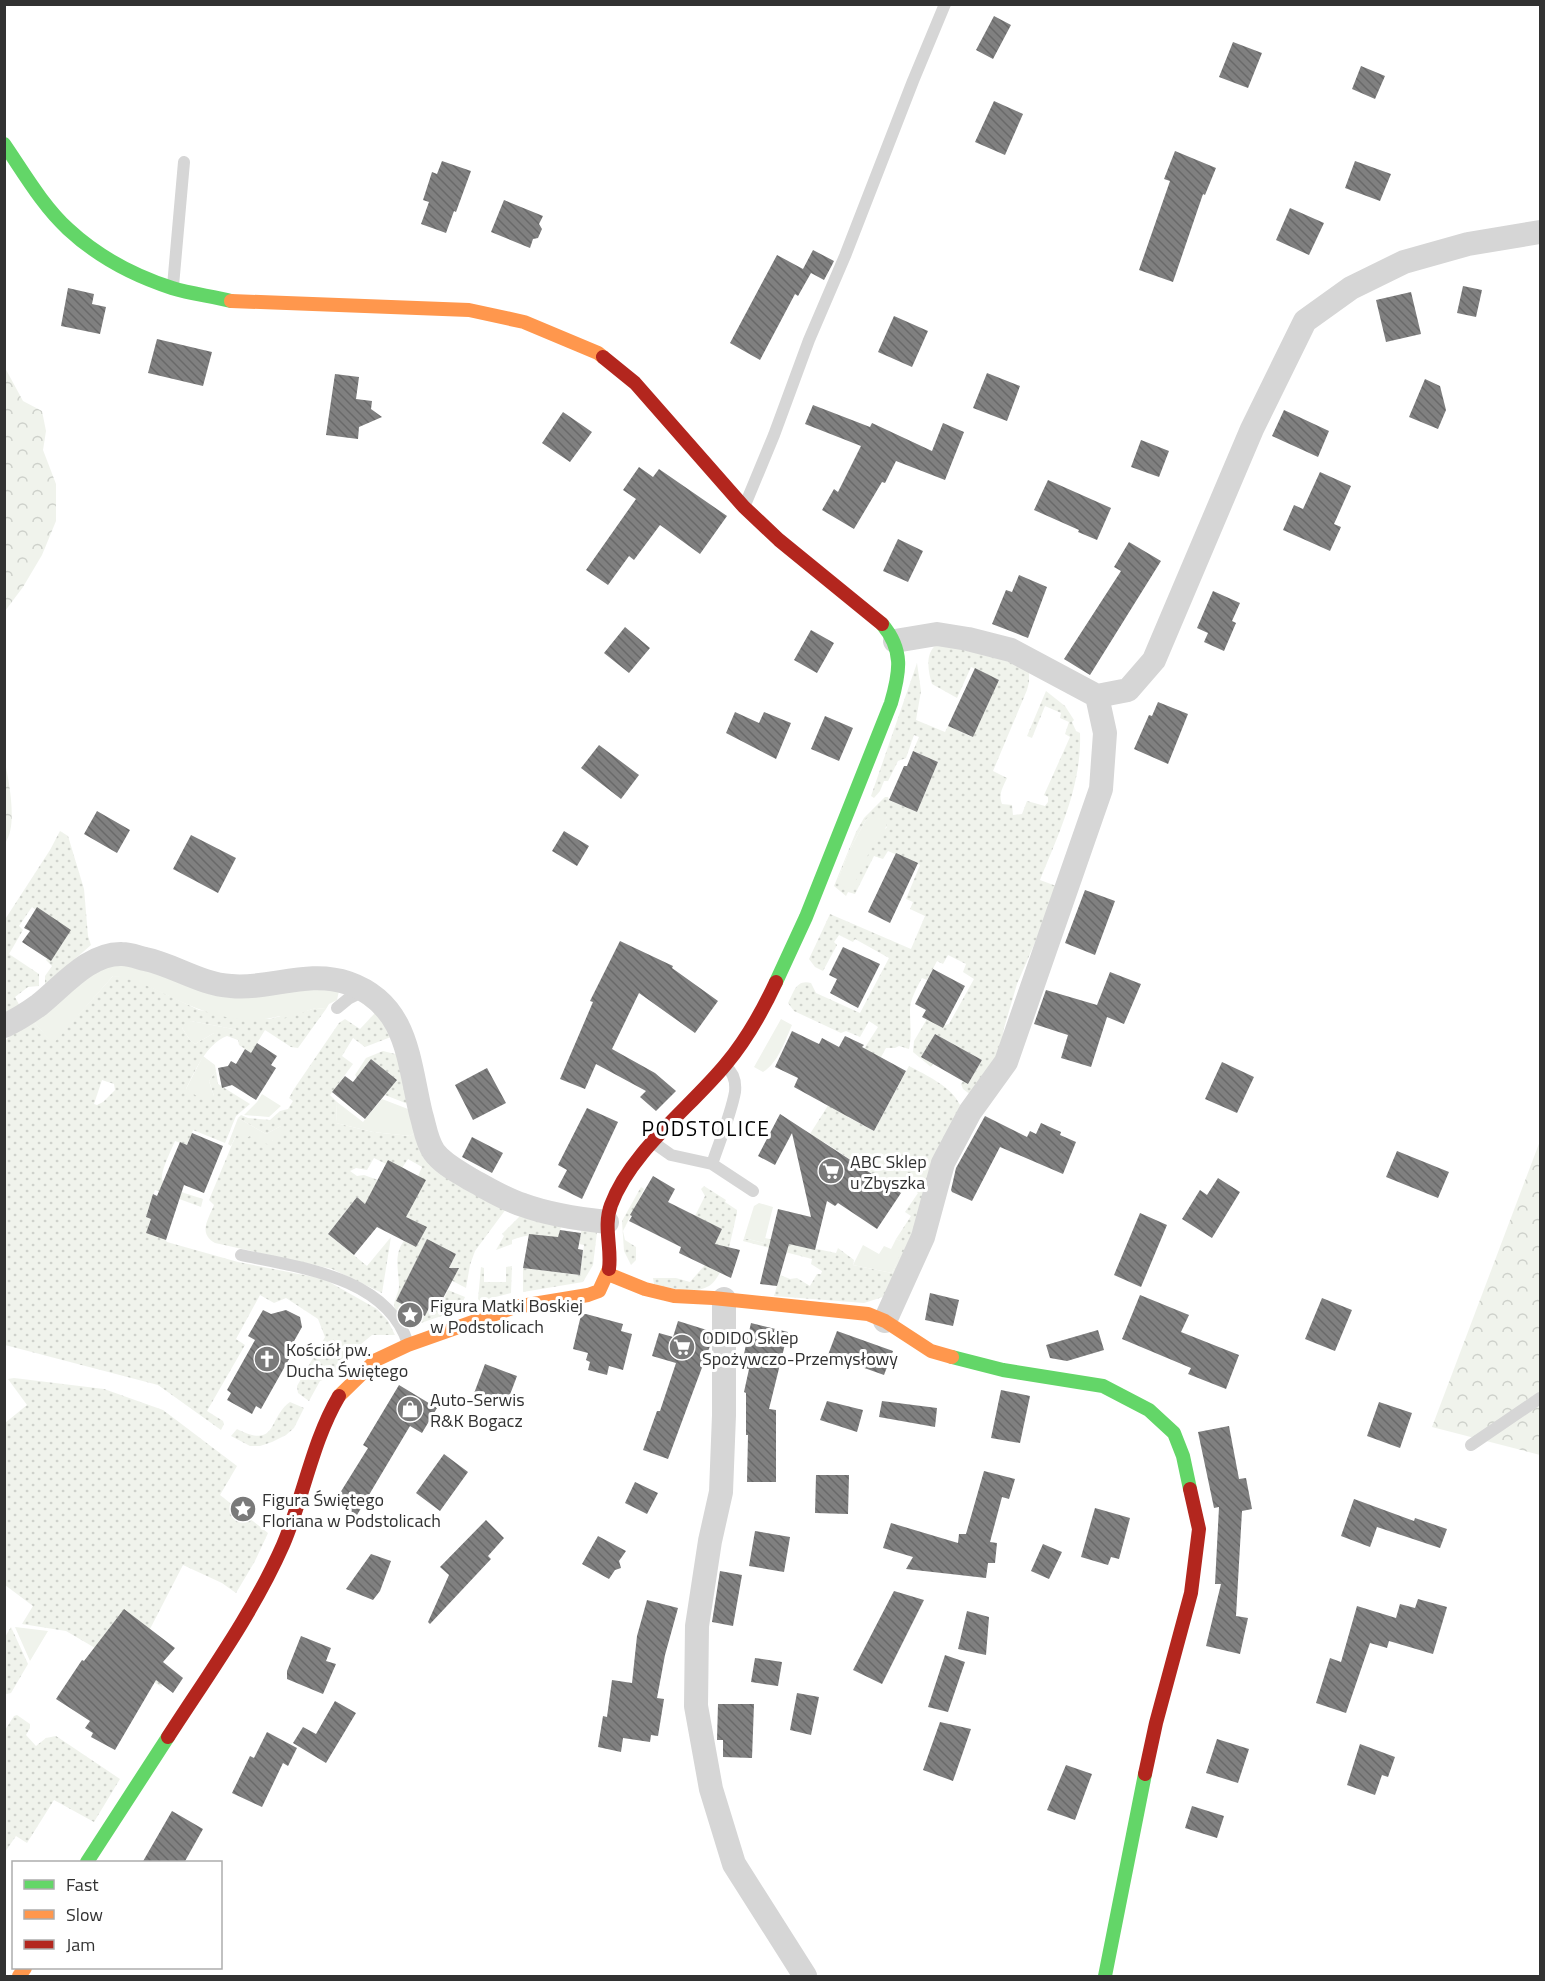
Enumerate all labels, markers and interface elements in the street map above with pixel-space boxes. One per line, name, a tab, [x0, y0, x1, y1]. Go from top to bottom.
district label: PODSTOLICE	[642, 1112, 771, 1144]
place label: ABC Sklep u Zbyszka	[850, 1148, 927, 1196]
supermarket icon: ABC Sklep u Zbyszka	[816, 1156, 846, 1186]
place label: Figura Matki Boskiej w Podstolicach	[430, 1292, 583, 1340]
place icon: Figura Matki Boskiej w Podstolicach	[395, 1300, 425, 1330]
place label: ODIDO Sklep Spożywczo-Przemysłowy	[702, 1324, 898, 1372]
supermarket icon: ODIDO Sklep Spożywczo-Przemysłowy	[667, 1332, 697, 1362]
place label: Kościół pw. Ducha Świętego	[286, 1336, 408, 1384]
church icon: Kościół pw. Ducha Świętego	[252, 1344, 282, 1374]
place label: Auto-Serwis R&K Bogacz	[430, 1386, 525, 1434]
shop icon: Auto-Serwis R&K Bogacz	[395, 1394, 425, 1424]
place label: Figura Świętego Floriana w Podstolicach	[262, 1486, 441, 1534]
place icon: Figura Świętego Floriana w Podstolicach	[228, 1494, 258, 1524]
legend	[12, 1861, 222, 1969]
text: Fast	[66, 1871, 99, 1898]
text: Slow	[66, 1901, 103, 1928]
text: Jam	[66, 1931, 95, 1958]

